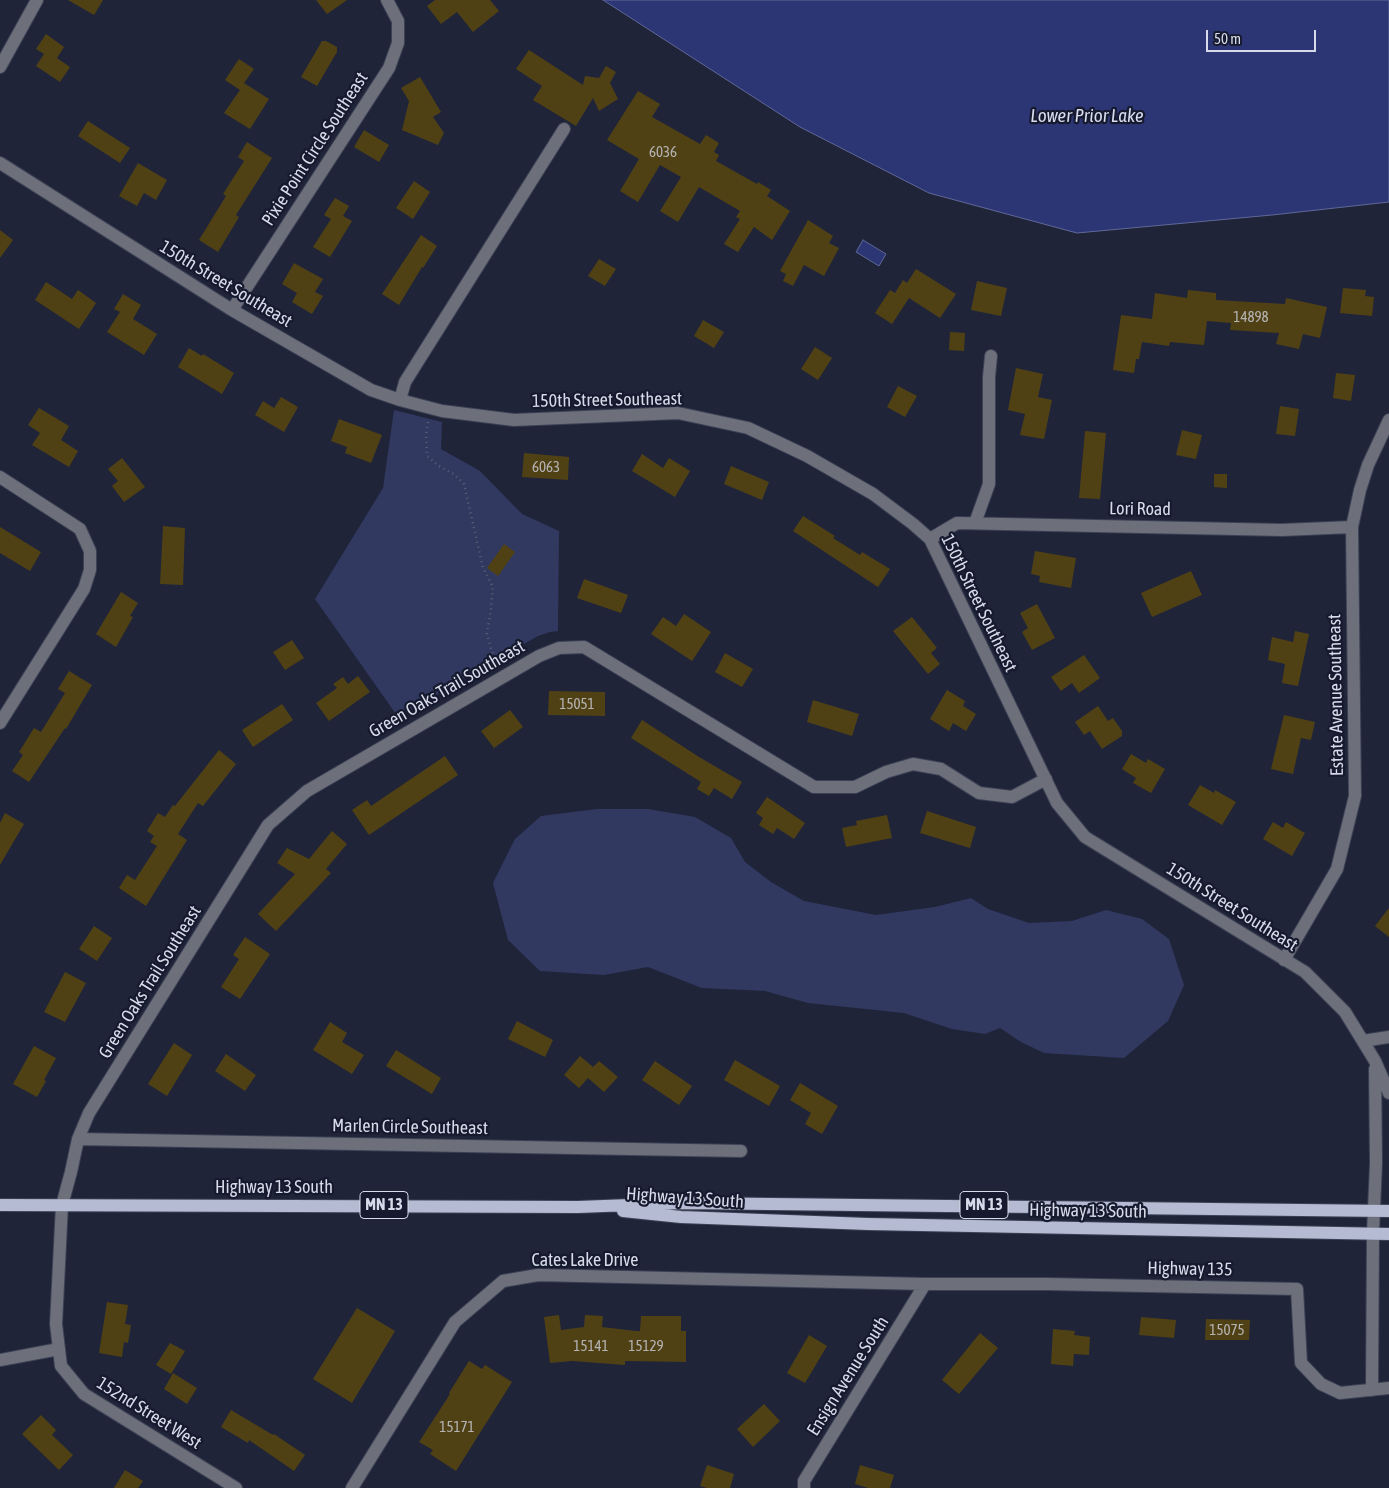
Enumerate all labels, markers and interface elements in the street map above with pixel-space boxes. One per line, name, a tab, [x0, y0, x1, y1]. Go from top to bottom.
scale bar	[1209, 20, 1319, 52]
text: 50 m	[1214, 30, 1241, 47]
street label: Pixie Point Circle Southeast	[257, 68, 373, 230]
water label: Lower Prior Lake	[1030, 105, 1144, 127]
house number: 6036	[649, 143, 677, 161]
street label: 150th Street Southeast	[156, 236, 296, 332]
house number: 14898	[1233, 308, 1269, 326]
street label: 150th Street Southeast	[532, 388, 682, 412]
house number: 6063	[532, 458, 560, 476]
street label: Lori Road	[1109, 498, 1171, 520]
street label: 150th Street Southeast	[936, 531, 1022, 675]
street label: Estate Avenue Southeast	[1324, 614, 1348, 776]
street label: Green Oaks Trail Southeast	[365, 636, 529, 742]
house number: 15051	[559, 695, 595, 713]
street label: 150th Street Southeast	[1162, 858, 1302, 956]
street label: Green Oaks Trail Southeast	[94, 902, 206, 1062]
street label: Marlen Circle Southeast	[332, 1115, 488, 1139]
street label: Highway 13 South	[215, 1176, 333, 1198]
street label: Highway 13 South	[625, 1183, 745, 1213]
road number: MN 13	[360, 1192, 408, 1218]
road number: MN 13	[960, 1192, 1008, 1218]
street label: Highway 13 South	[1029, 1199, 1147, 1223]
street label: Cates Lake Drive	[532, 1249, 638, 1271]
street label: Highway 135	[1147, 1257, 1233, 1281]
street label: Ensign Avenue South	[803, 1312, 893, 1440]
house number: 15075	[1209, 1321, 1245, 1339]
house number: 15141	[573, 1337, 609, 1355]
house number: 15129	[628, 1337, 664, 1355]
street label: 152nd Street West	[93, 1372, 205, 1454]
house number: 15171	[439, 1418, 475, 1436]

